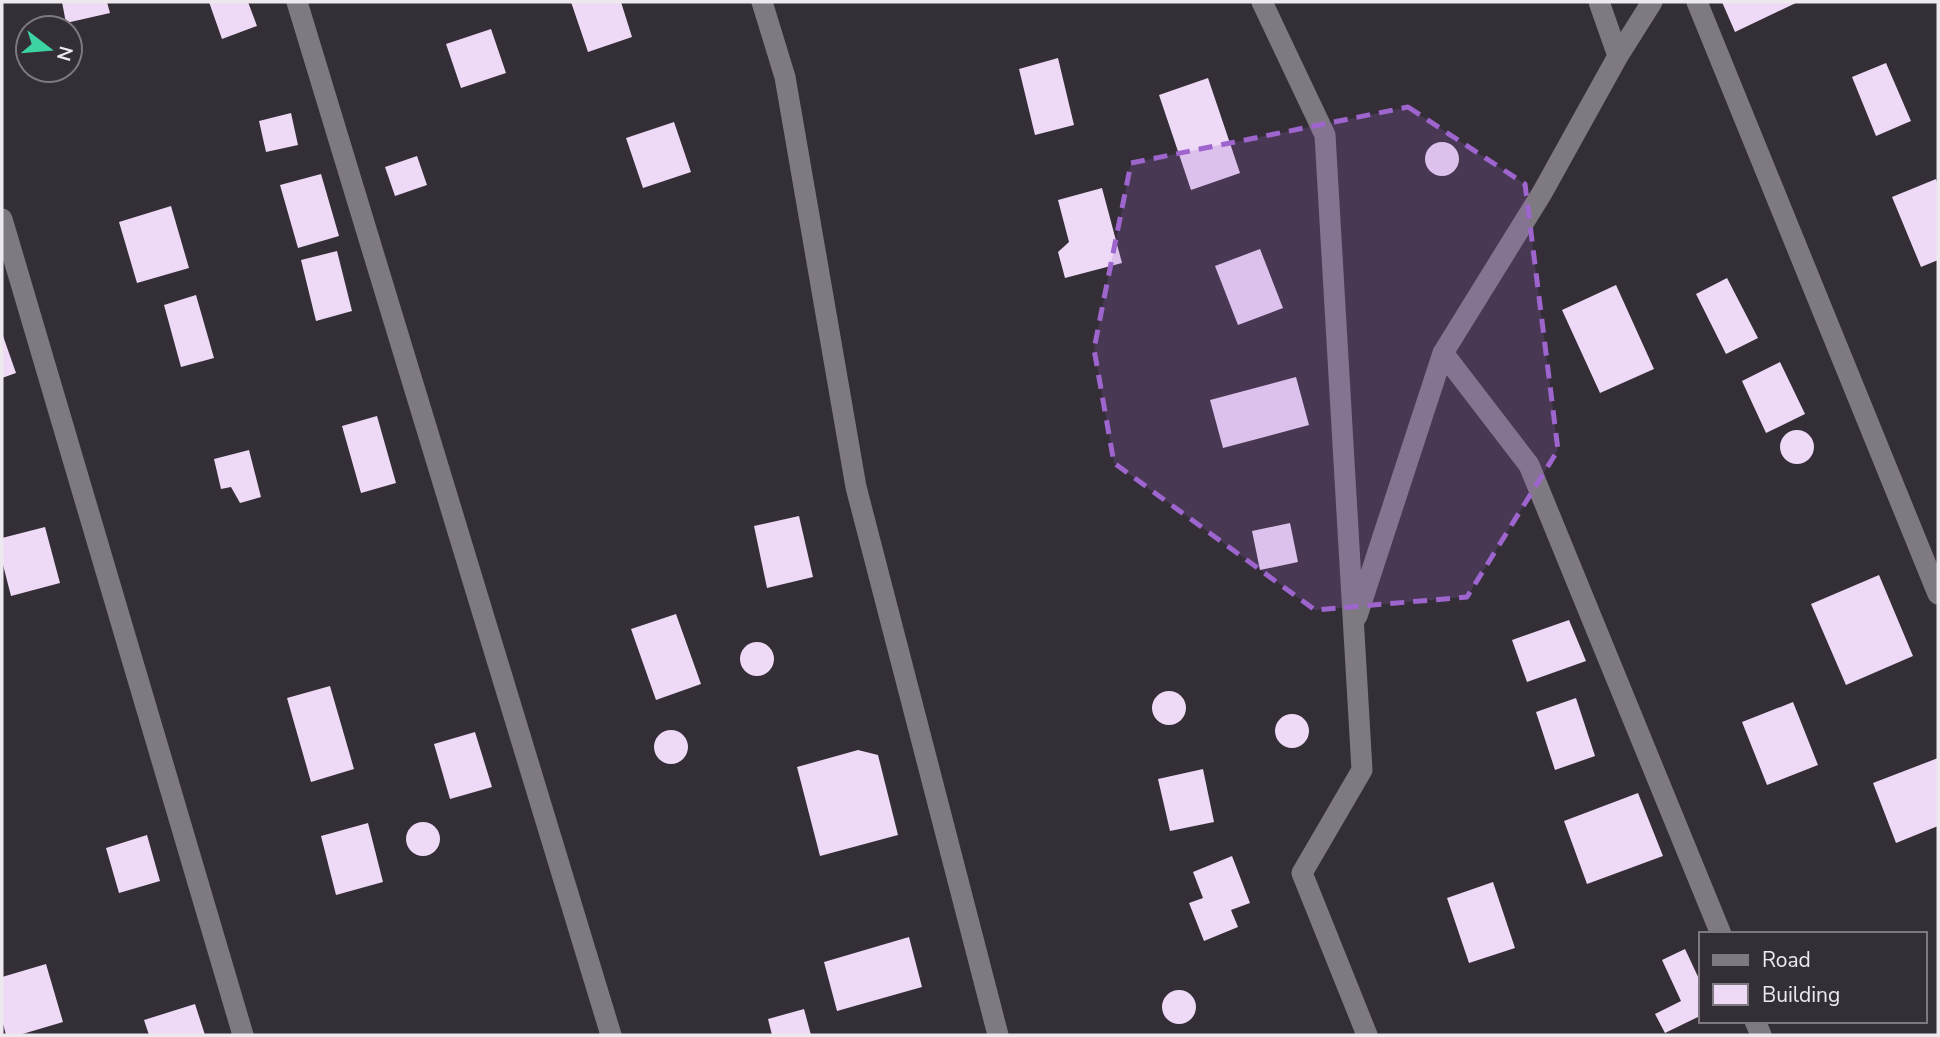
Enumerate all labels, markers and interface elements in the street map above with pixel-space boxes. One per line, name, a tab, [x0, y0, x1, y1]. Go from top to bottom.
north arrow	[14, 14, 84, 84]
text: N	[50, 43, 79, 64]
legend	[1699, 932, 1926, 1023]
text: Road	[1762, 946, 1811, 974]
text: Building	[1762, 981, 1840, 1009]

